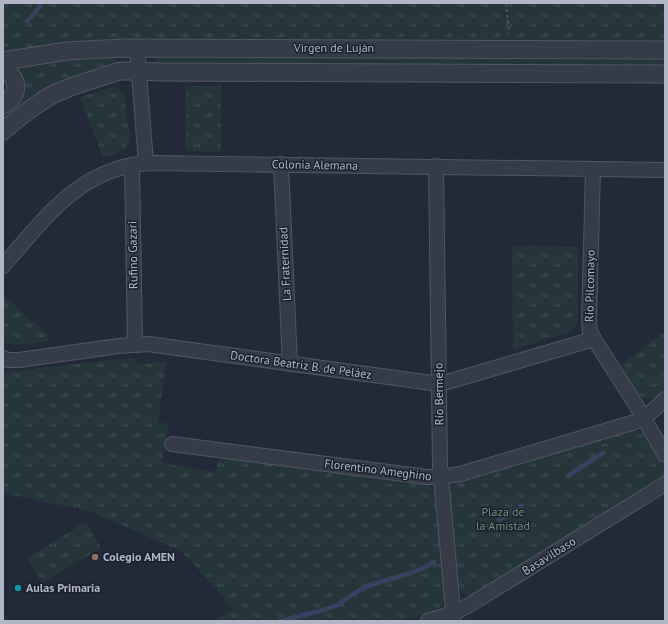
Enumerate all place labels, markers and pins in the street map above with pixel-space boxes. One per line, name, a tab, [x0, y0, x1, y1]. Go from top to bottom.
place label: Colegio AMEN	[103, 549, 175, 564]
marker: Colegio AMEN	[90, 552, 100, 562]
place label: Aulas Primaria	[26, 580, 100, 595]
marker: Aulas Primaria	[13, 583, 23, 593]

